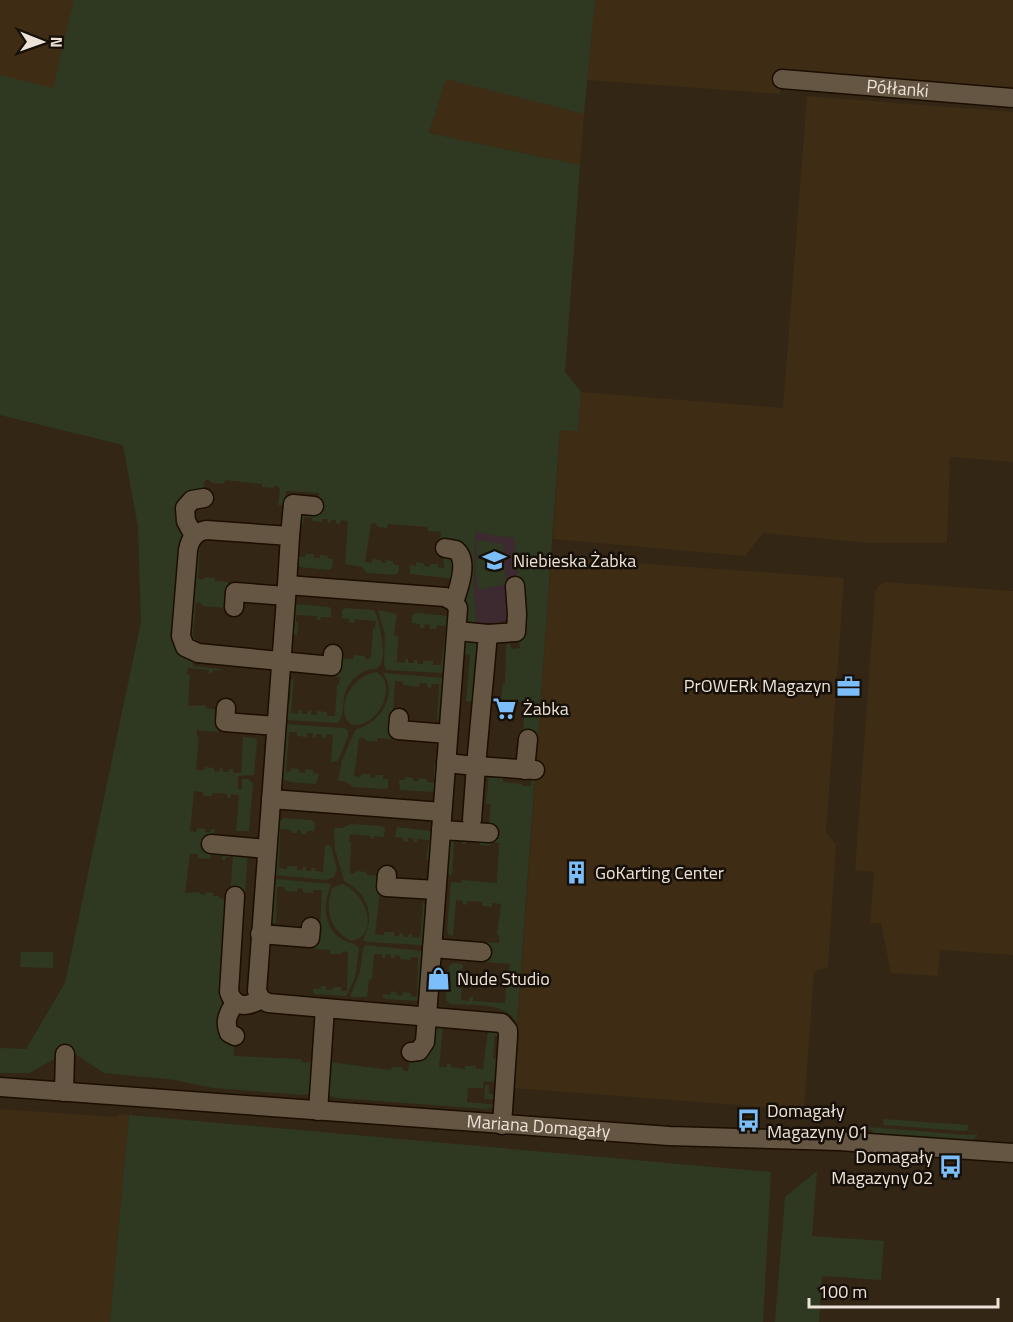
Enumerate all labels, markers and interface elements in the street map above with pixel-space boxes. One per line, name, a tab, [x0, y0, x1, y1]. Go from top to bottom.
north arrow	[12, 12, 72, 72]
text: N	[45, 37, 69, 48]
street label: Półłanki	[865, 72, 930, 104]
place label: Niebieska Żabka	[513, 547, 636, 574]
school or university icon: Niebieska Żabka	[482, 548, 508, 574]
place label: PrOWERk Magazyn	[684, 672, 831, 699]
office icon: PrOWERk Magazyn	[836, 673, 862, 699]
place label: Żabka	[523, 695, 569, 722]
supermarket icon: Żabka	[492, 696, 518, 722]
place label: GoKarting Center	[595, 859, 724, 886]
building icon: GoKarting Center	[564, 860, 590, 886]
place label: Nude Studio	[457, 965, 550, 992]
shop icon: Nude Studio	[426, 966, 452, 992]
place label: Domagały Magazyny 01	[767, 1097, 869, 1145]
street label: Mariana Domagały	[466, 1107, 612, 1145]
bus stop icon: Domagały Magazyny 01	[736, 1108, 762, 1134]
place label: Domagały Magazyny 02	[831, 1143, 933, 1191]
bus stop icon: Domagały Magazyny 02	[938, 1154, 964, 1180]
scale bar	[809, 1271, 998, 1309]
text: 100 m	[818, 1278, 867, 1305]

